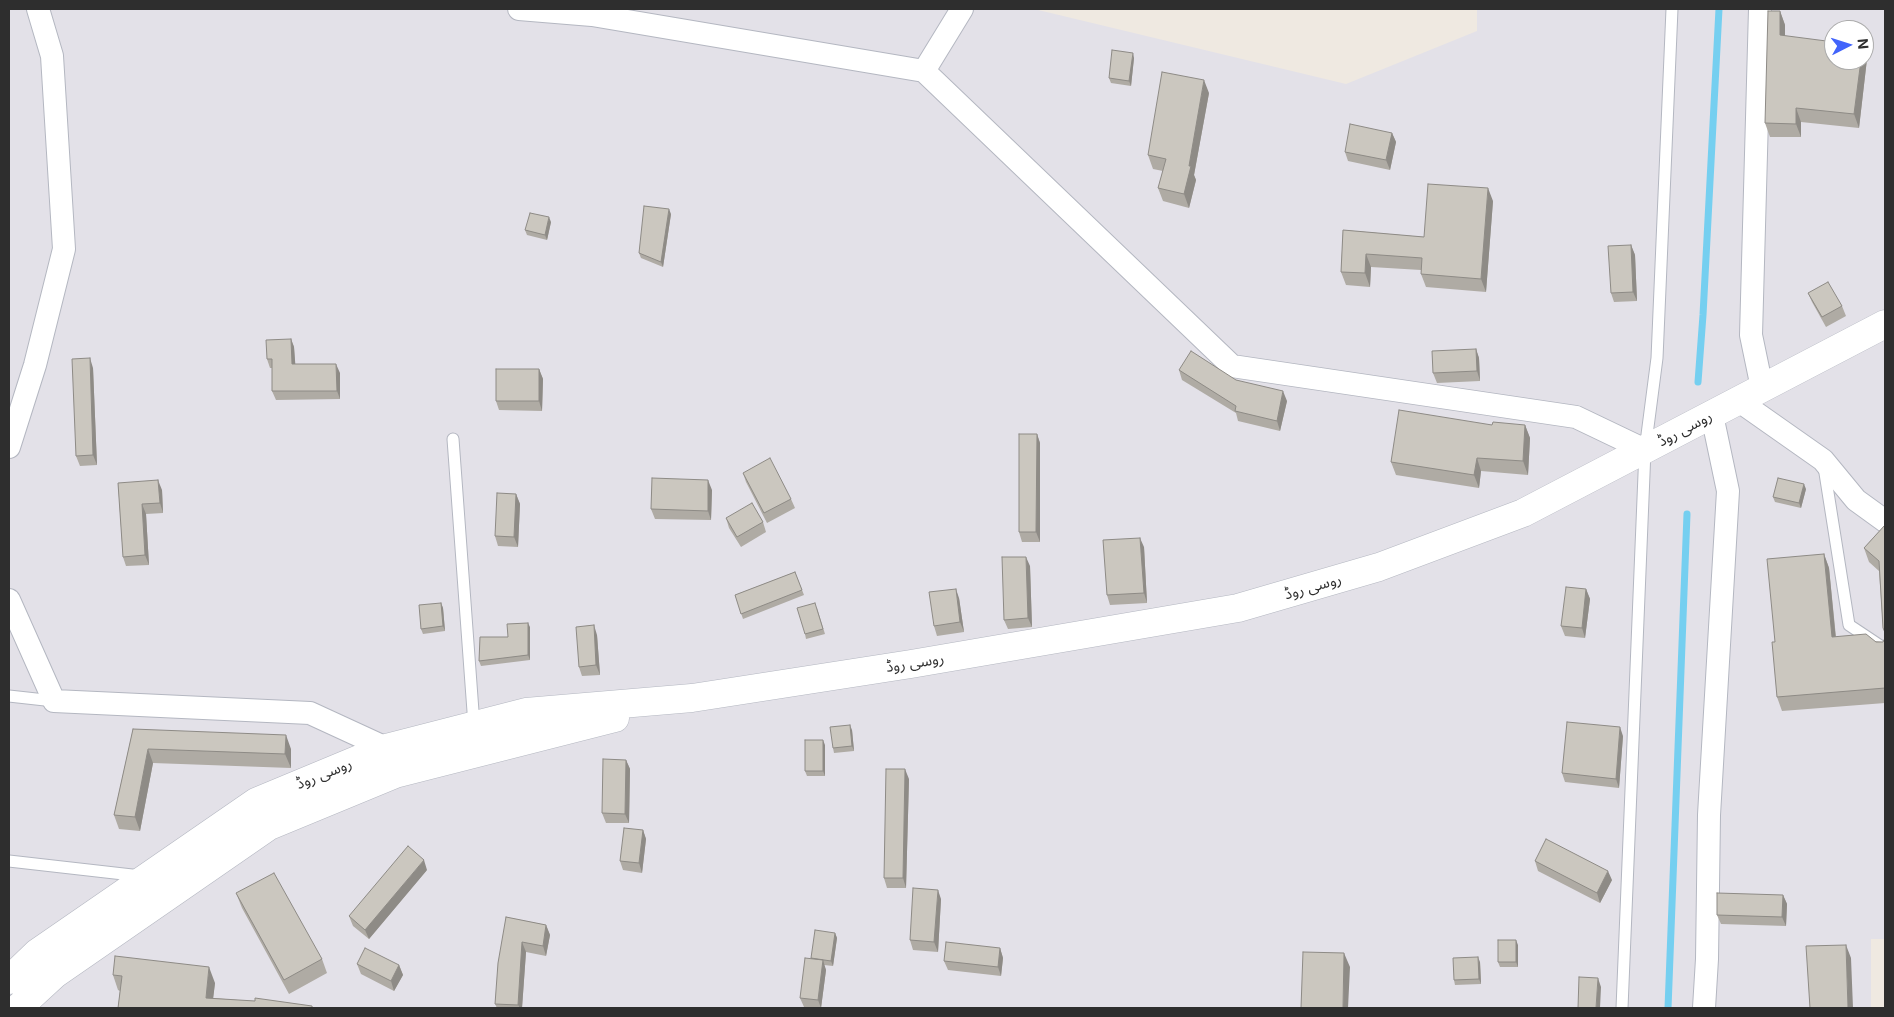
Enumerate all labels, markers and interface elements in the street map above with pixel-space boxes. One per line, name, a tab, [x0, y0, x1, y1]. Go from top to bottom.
north arrow	[1824, 20, 1874, 70]
text: N	[1855, 38, 1872, 50]
street label: روسی روڈ	[1655, 407, 1715, 451]
street label: روسی روڈ	[1282, 570, 1344, 604]
street label: روسی روڈ	[885, 650, 945, 676]
street label: روسی روڈ	[293, 755, 355, 793]

